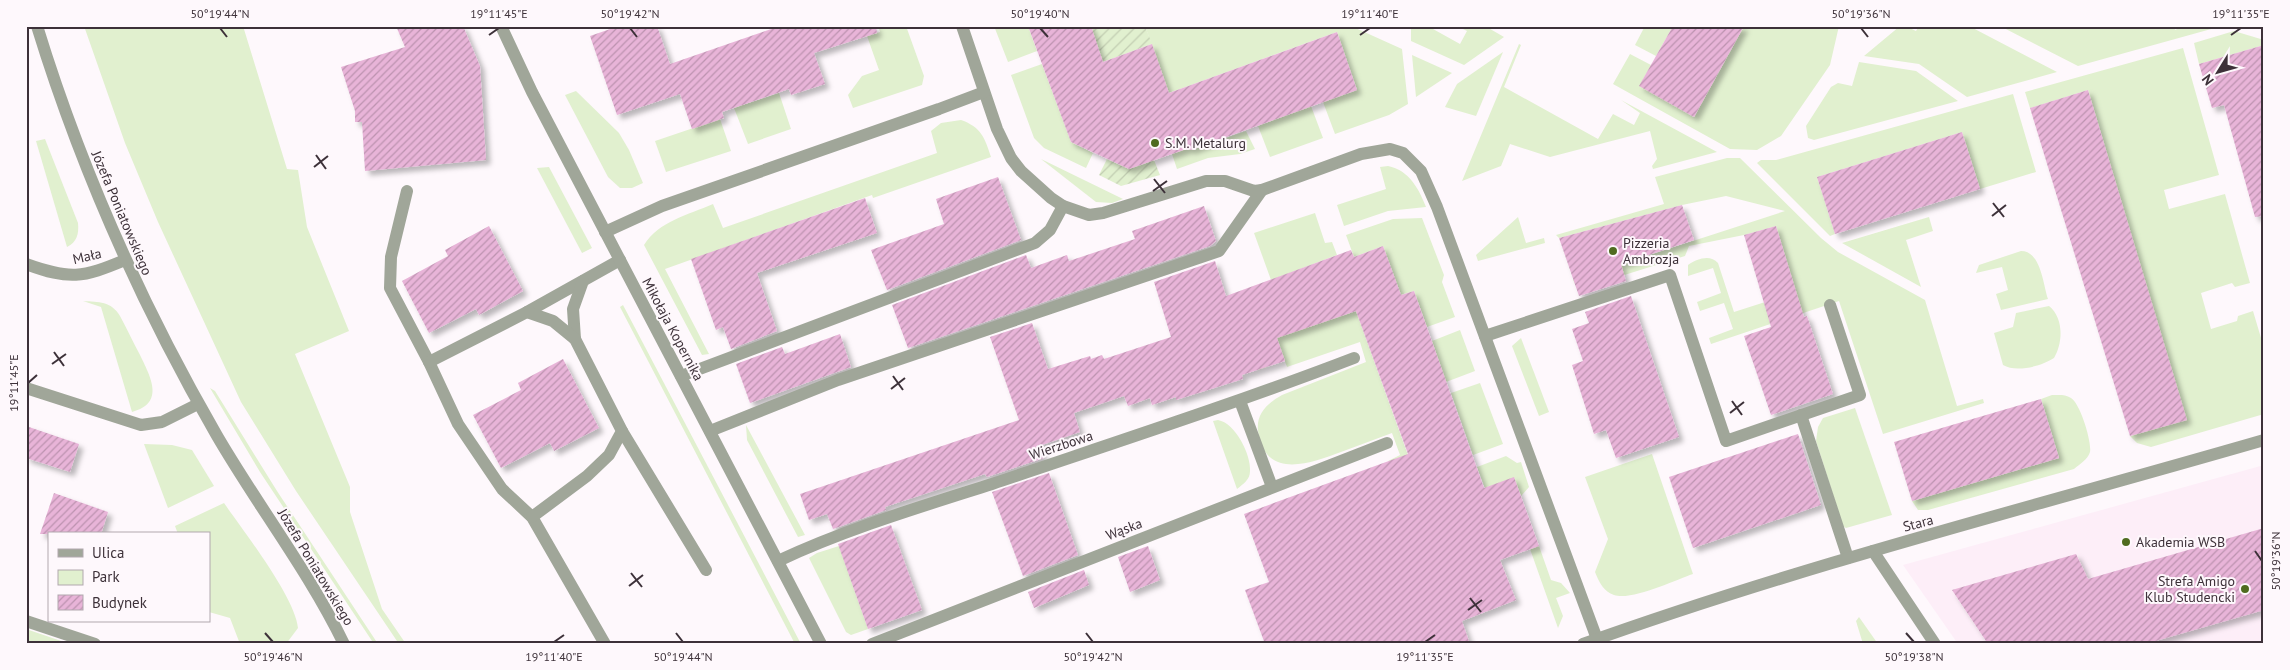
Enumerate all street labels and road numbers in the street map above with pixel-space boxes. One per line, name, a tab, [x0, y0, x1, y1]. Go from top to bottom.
street label: Józefa Poniatowskiego	[87, 147, 156, 278]
street label: Mała	[71, 244, 103, 268]
street label: Mikołaja Kopernika	[638, 274, 708, 384]
street label: Wierzbowa	[1027, 426, 1095, 464]
street label: Józefa Poniatowskiego	[273, 504, 358, 629]
street label: Stara	[1901, 510, 1935, 536]
street label: Wąska	[1103, 514, 1145, 544]

